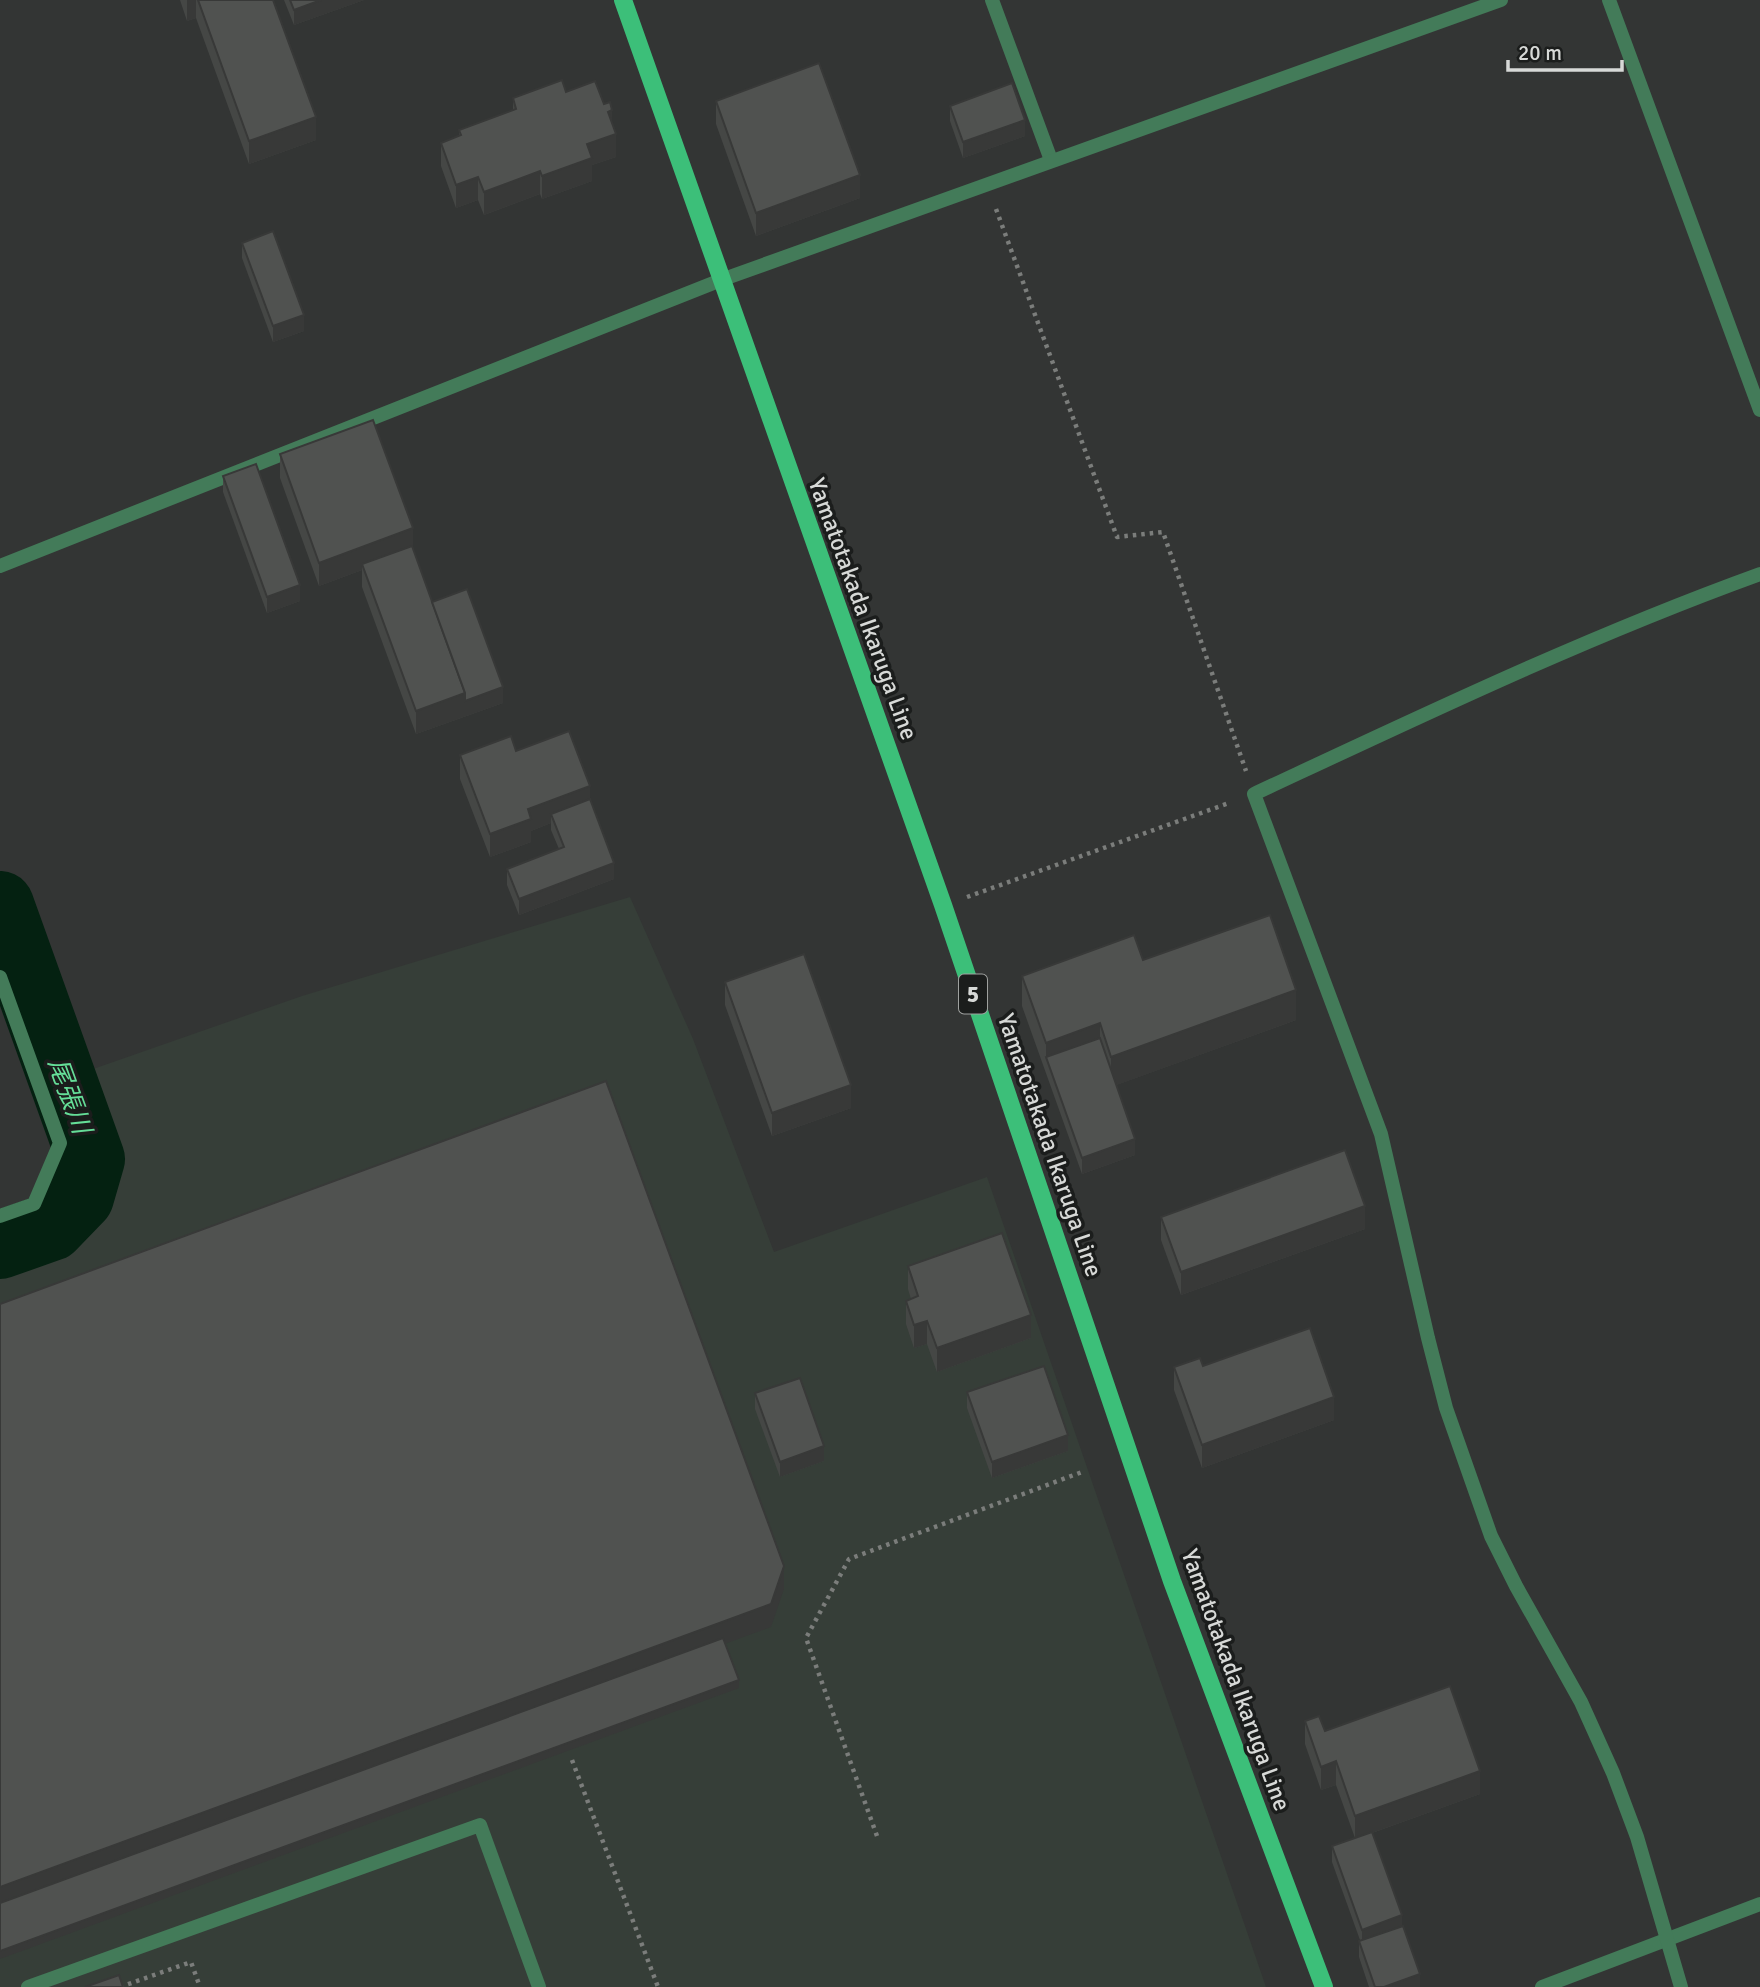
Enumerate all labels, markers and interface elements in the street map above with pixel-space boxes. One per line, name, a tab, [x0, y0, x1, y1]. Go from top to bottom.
scale bar	[1508, 28, 1622, 72]
text: 20 m	[1518, 40, 1562, 66]
street label: Yamatotakada Ikaruga Line	[802, 474, 924, 744]
road number: 5	[959, 974, 987, 1014]
street label: Yamatotakada Ikaruga Line	[991, 1009, 1109, 1281]
water label: 尾張川	[41, 1054, 98, 1141]
street label: Yamatotakada Ikaruga Line	[1175, 1545, 1297, 1815]

